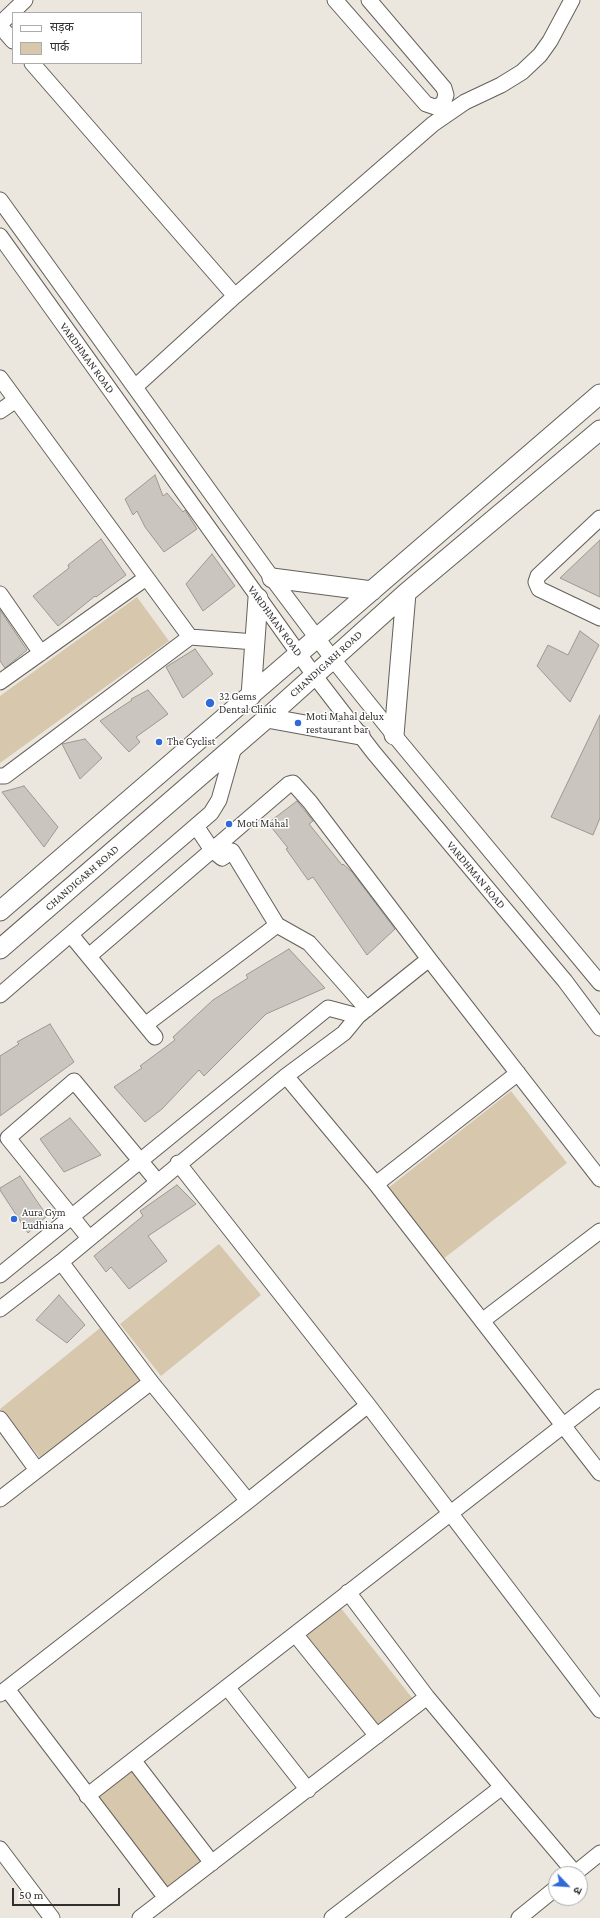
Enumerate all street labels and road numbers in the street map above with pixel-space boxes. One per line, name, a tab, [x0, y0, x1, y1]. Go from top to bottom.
street label: VARDHMAN ROAD	[57, 320, 117, 396]
street label: VARDHMAN ROAD	[245, 583, 305, 659]
street label: CHANDIGARH ROAD	[287, 628, 365, 700]
street label: VARDHMAN ROAD	[444, 838, 508, 912]
street label: CHANDIGARH ROAD	[42, 842, 122, 914]

